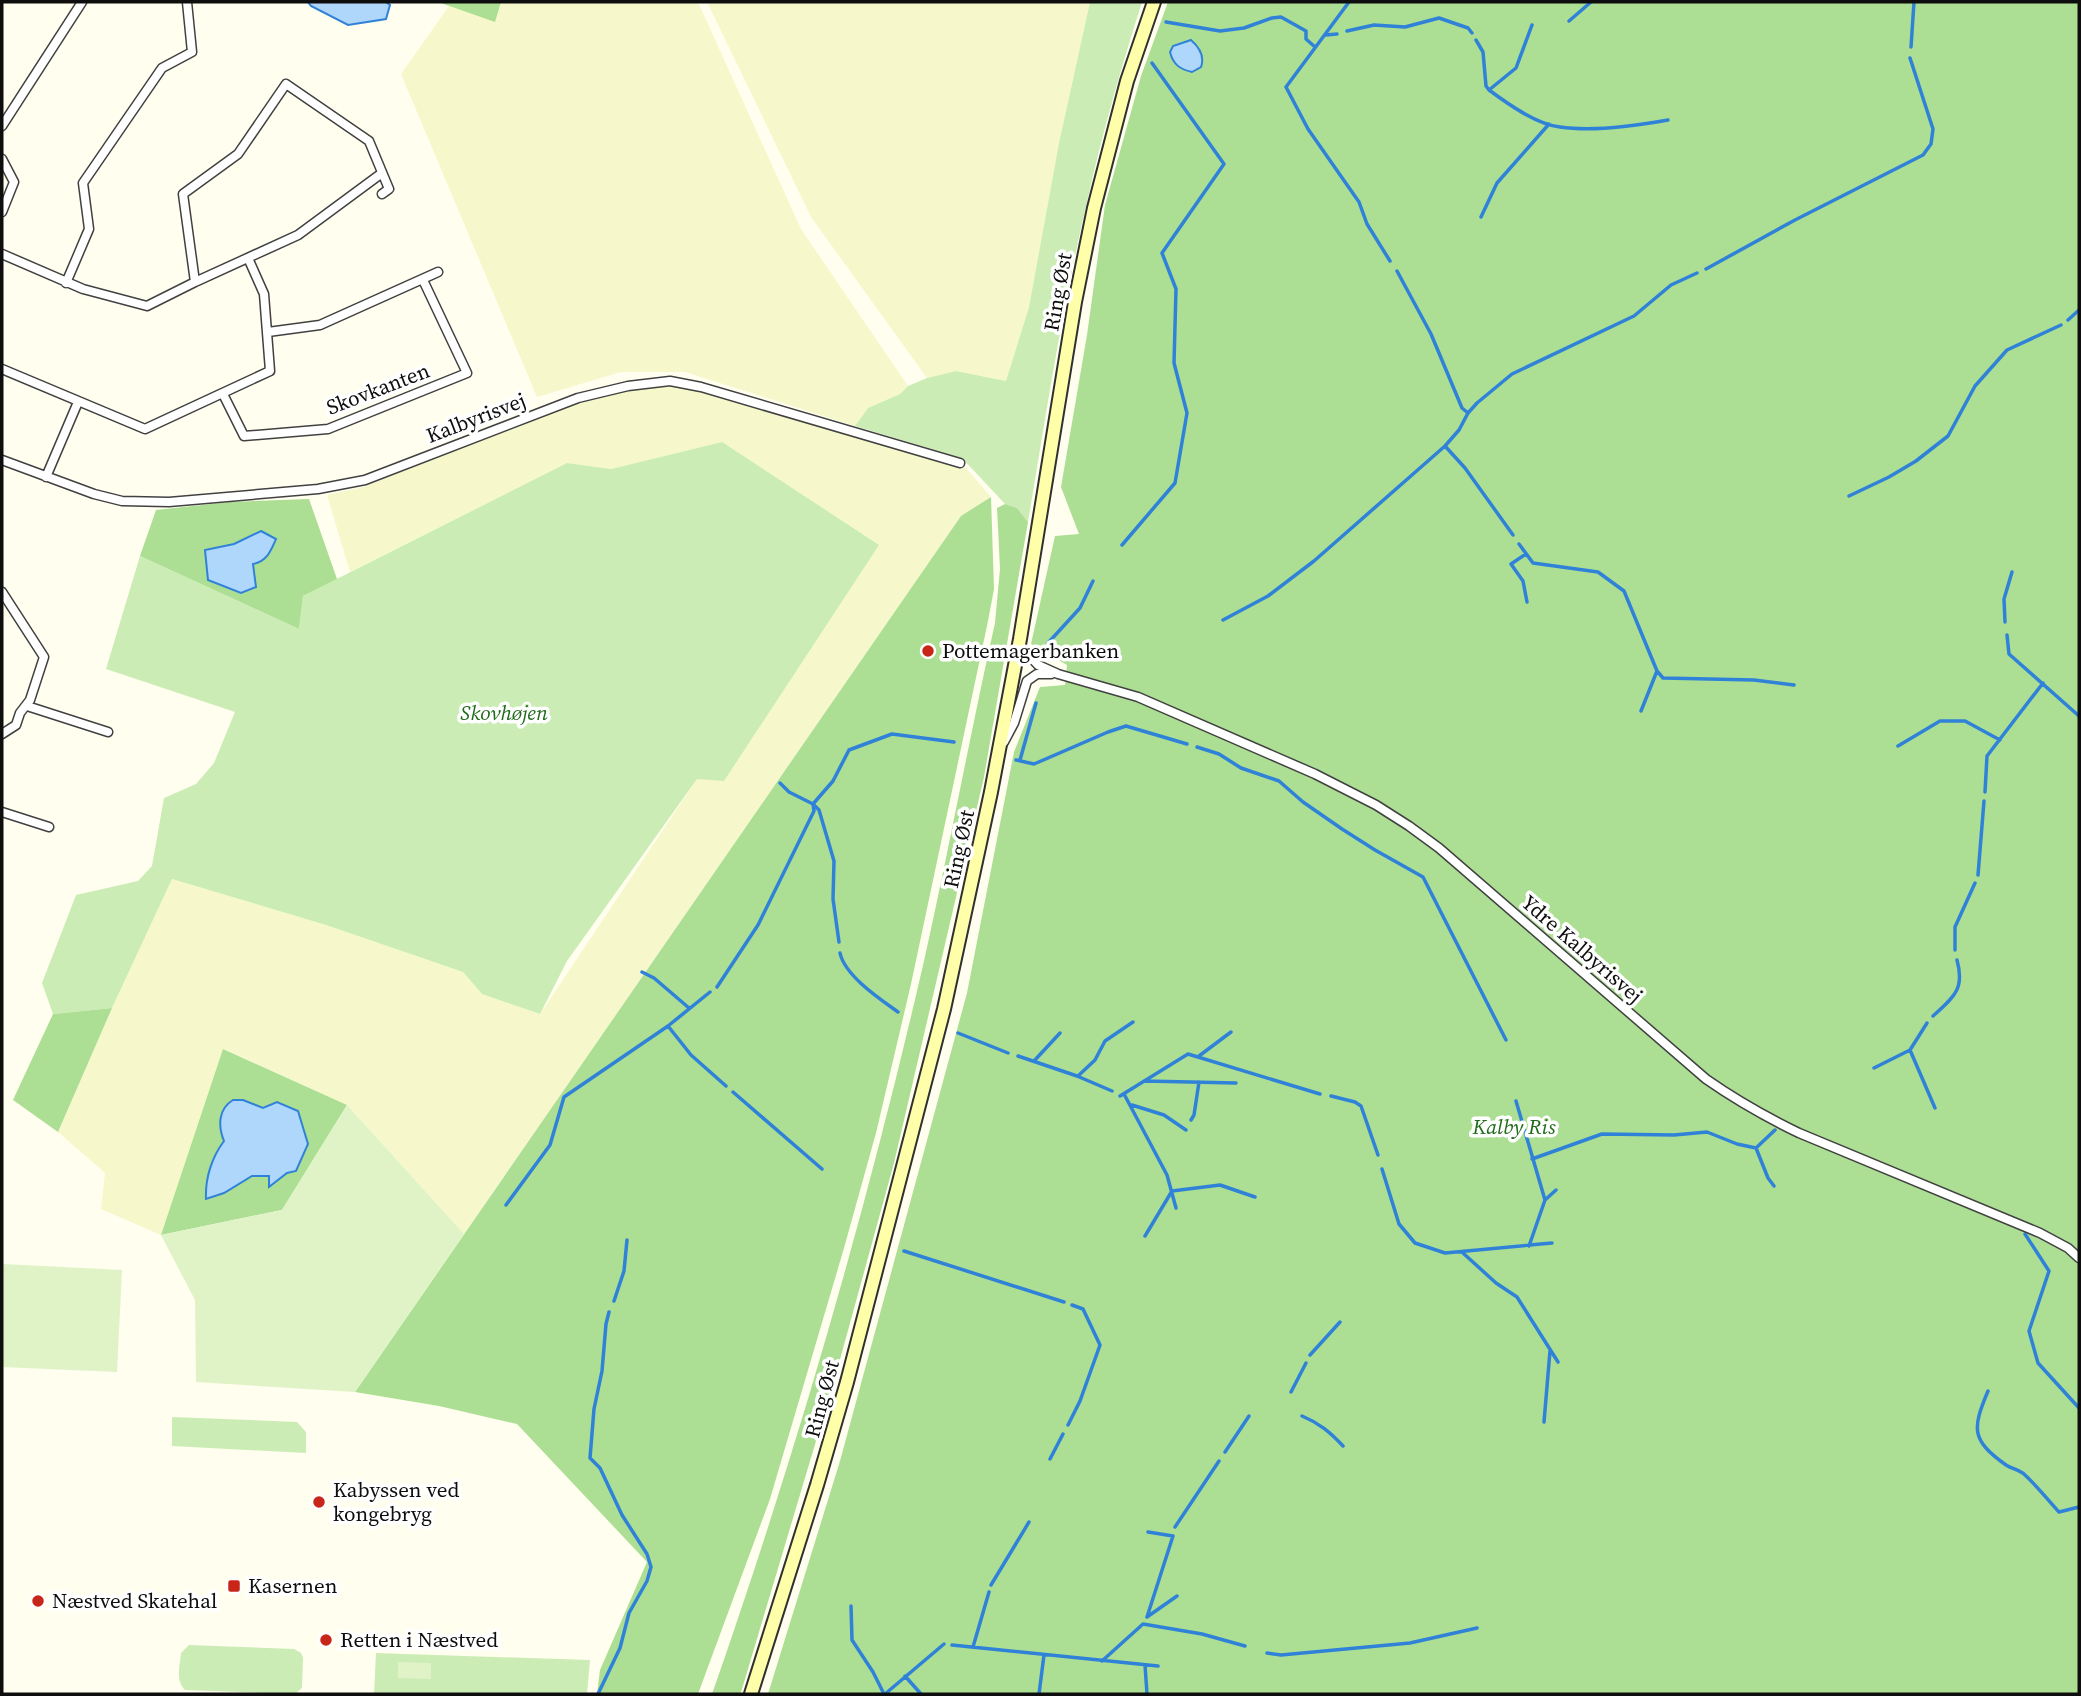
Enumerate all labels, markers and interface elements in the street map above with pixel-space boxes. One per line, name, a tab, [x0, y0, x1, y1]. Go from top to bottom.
street label: Ring Øst	[1036, 250, 1079, 333]
street label: Skovkanten	[322, 355, 434, 421]
street label: Kalbyrisvej	[422, 385, 530, 450]
place label: Pottemagerbanken	[942, 636, 1119, 665]
marker: Pottemagerbanken	[920, 643, 936, 659]
park label: Skovhøjen	[460, 698, 548, 727]
street label: Ring Øst	[936, 807, 981, 891]
street label: Ydre Kalbyrisvej	[1515, 888, 1649, 1009]
park label: Kalby Ris	[1471, 1112, 1556, 1141]
street label: Ring Øst	[797, 1357, 846, 1441]
place label: Kabyssen ved kongebryg	[333, 1475, 459, 1528]
marker: Kabyssen ved kongebryg	[311, 1494, 327, 1510]
place label: Kasernen	[248, 1571, 338, 1600]
marker: Kasernen	[226, 1578, 242, 1594]
place label: Næstved Skatehal	[52, 1586, 217, 1615]
marker: Næstved Skatehal	[30, 1593, 46, 1609]
place label: Retten i Næstved	[340, 1625, 498, 1654]
marker: Retten i Næstved	[318, 1632, 334, 1648]

